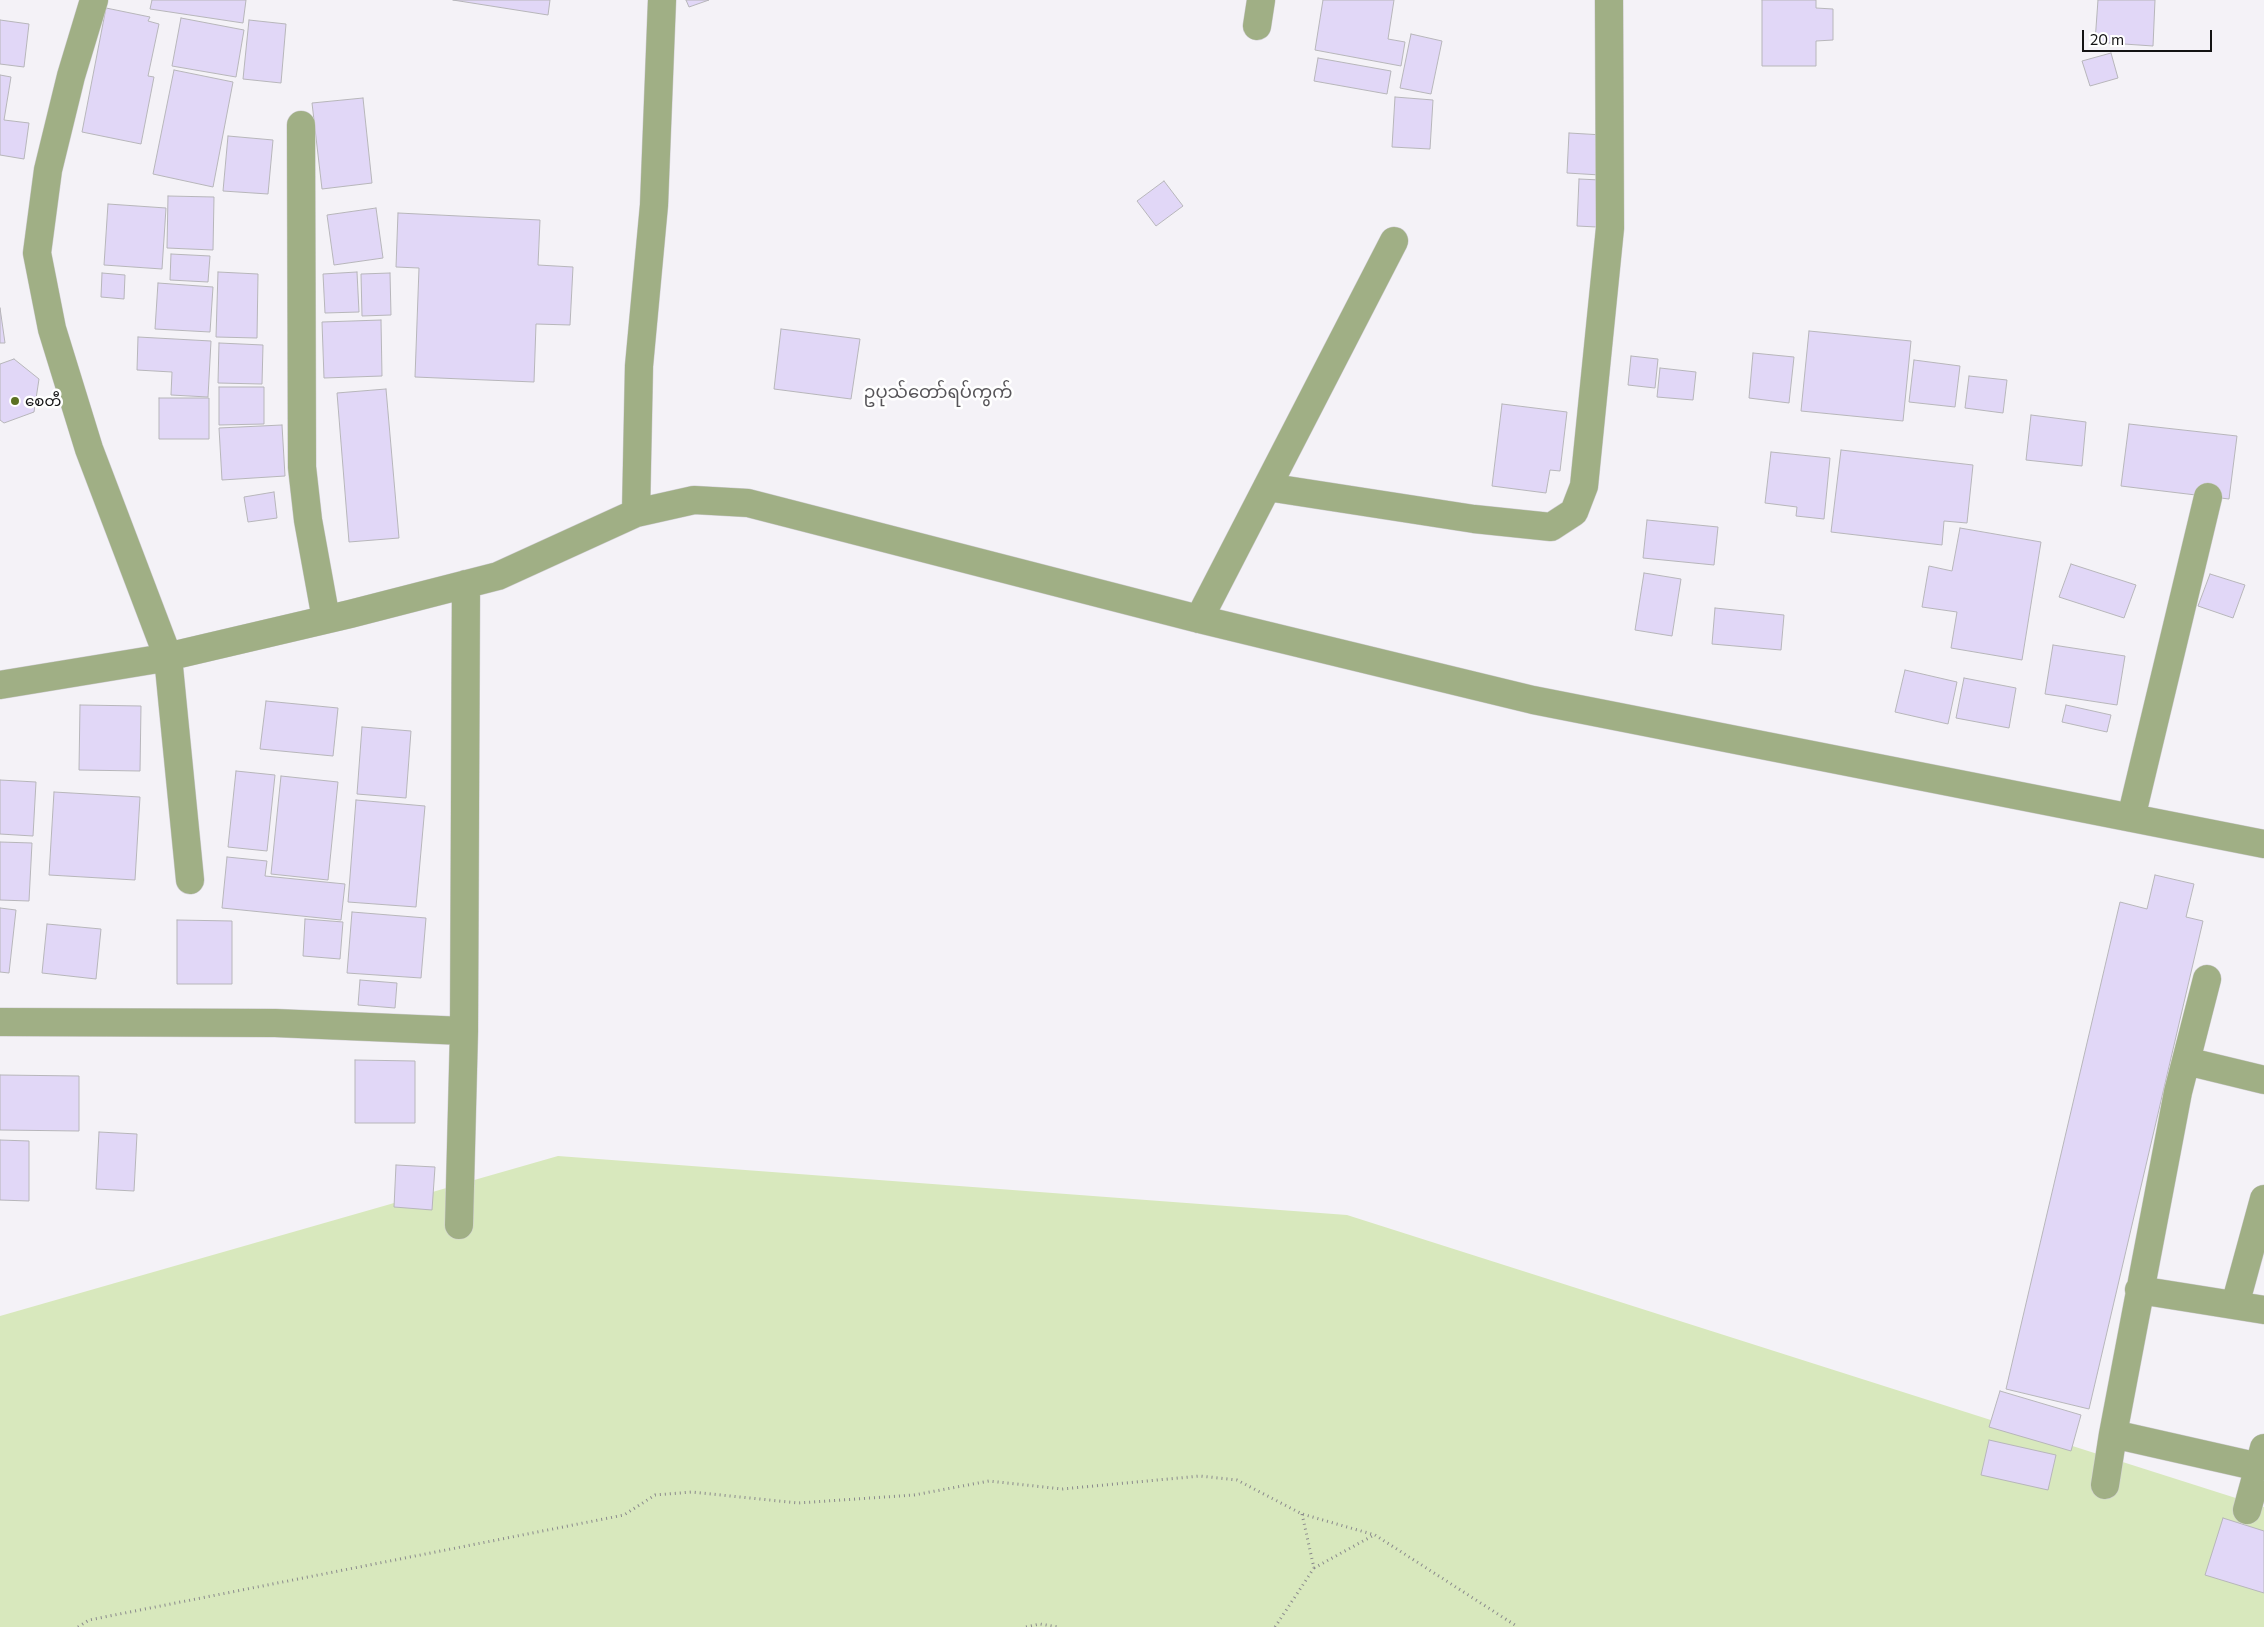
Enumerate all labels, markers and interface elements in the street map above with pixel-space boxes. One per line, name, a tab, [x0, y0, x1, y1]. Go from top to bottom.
scale bar	[2084, 20, 2214, 52]
text: 20 m	[2090, 30, 2124, 48]
district label: ဥပုသ်တော်ရပ်ကွက်	[864, 381, 1012, 403]
place label: စေတီ	[25, 392, 61, 410]
marker: စေတီ	[9, 395, 21, 407]

